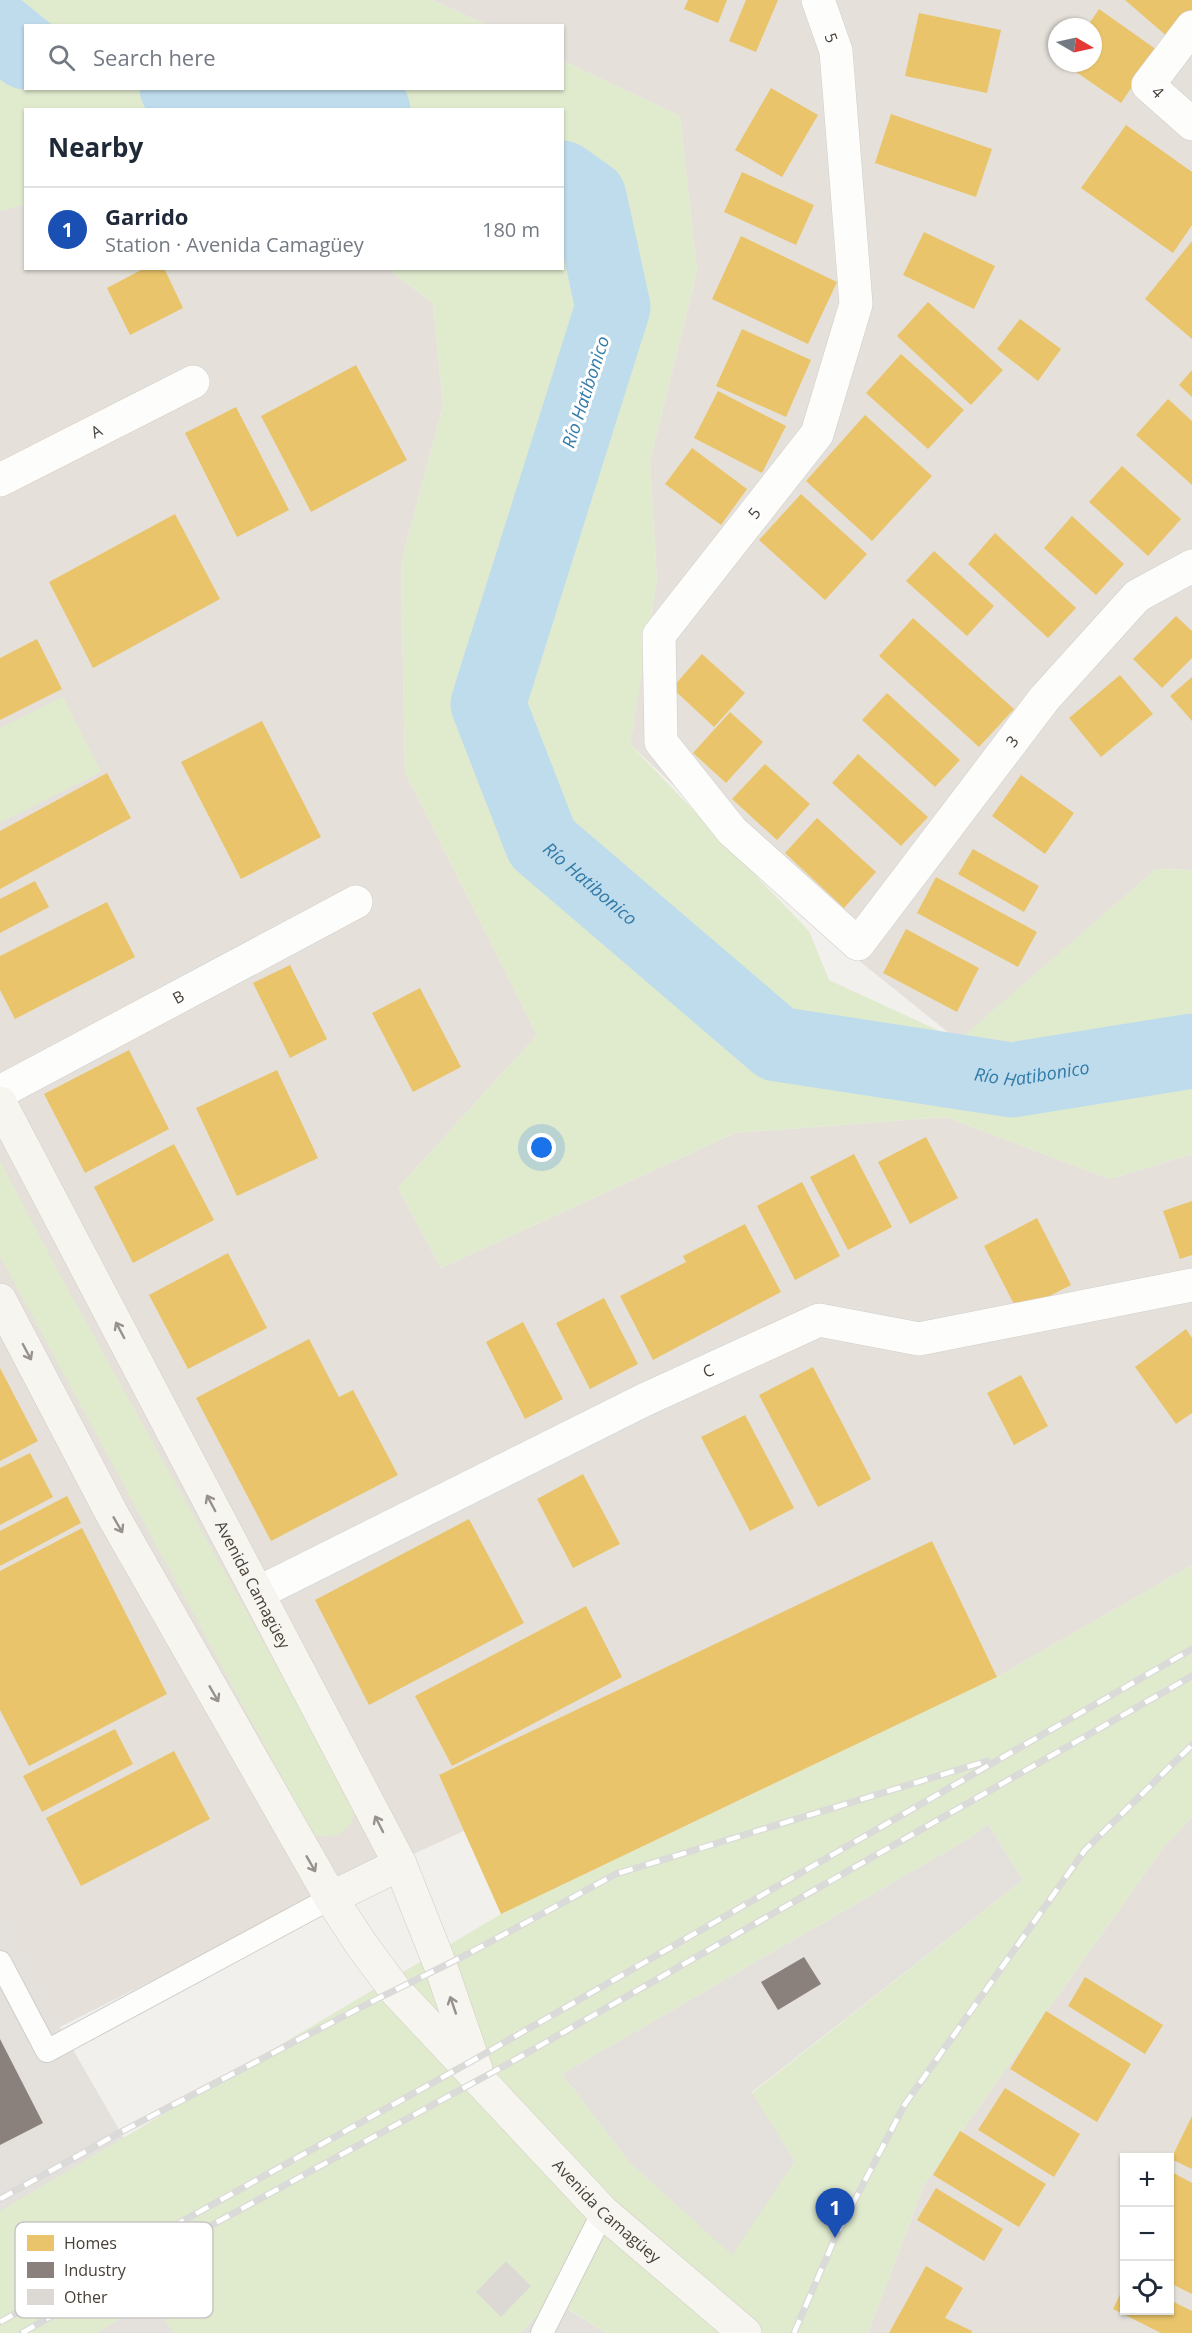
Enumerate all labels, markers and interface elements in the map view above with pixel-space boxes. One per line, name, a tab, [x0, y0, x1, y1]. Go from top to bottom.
north arrow	[1048, 18, 1102, 72]
search box	[24, 24, 564, 90]
street label: 5	[819, 30, 843, 46]
icon: search	[45, 41, 78, 74]
text: Search here	[93, 42, 216, 72]
street label: 4	[1147, 81, 1169, 103]
text: Nearby	[48, 129, 143, 165]
text: Garrido	[105, 201, 188, 231]
text: 1	[62, 216, 73, 243]
text: 180 m	[482, 216, 540, 243]
text: Station · Avenida Camagüey	[105, 231, 364, 258]
water label: Río Hatibonico	[556, 333, 614, 451]
street label: A	[87, 419, 107, 443]
street label: 5	[743, 503, 765, 523]
street label: 3	[1000, 731, 1023, 751]
water label: Río Hatibonico	[539, 836, 643, 930]
street label: B	[168, 985, 188, 1009]
water label: Río Hatibonico	[973, 1055, 1091, 1092]
your location	[527, 1133, 556, 1162]
one-way arrow	[114, 1322, 125, 1340]
one-way arrow	[21, 1343, 33, 1360]
street label: C	[699, 1359, 717, 1383]
one-way arrow	[205, 1495, 217, 1512]
one-way arrow	[113, 1515, 124, 1533]
street label: Avenida Camagüey	[210, 1517, 296, 1653]
one-way arrow	[209, 1685, 221, 1702]
one-way arrow	[373, 1816, 385, 1834]
one-way arrow	[306, 1854, 317, 1872]
one-way arrow	[447, 1996, 458, 2015]
map controls	[1120, 2153, 1174, 2315]
button: +	[1120, 2153, 1174, 2207]
street label: Avenida Camagüey	[548, 2154, 666, 2268]
pin: 1	[816, 2188, 854, 2238]
button: −	[1120, 2207, 1174, 2261]
legend	[15, 2222, 213, 2318]
text: Homes	[64, 2232, 117, 2254]
text: Industry	[64, 2259, 127, 2281]
button: locate	[1120, 2261, 1174, 2315]
text: Other	[64, 2286, 108, 2308]

